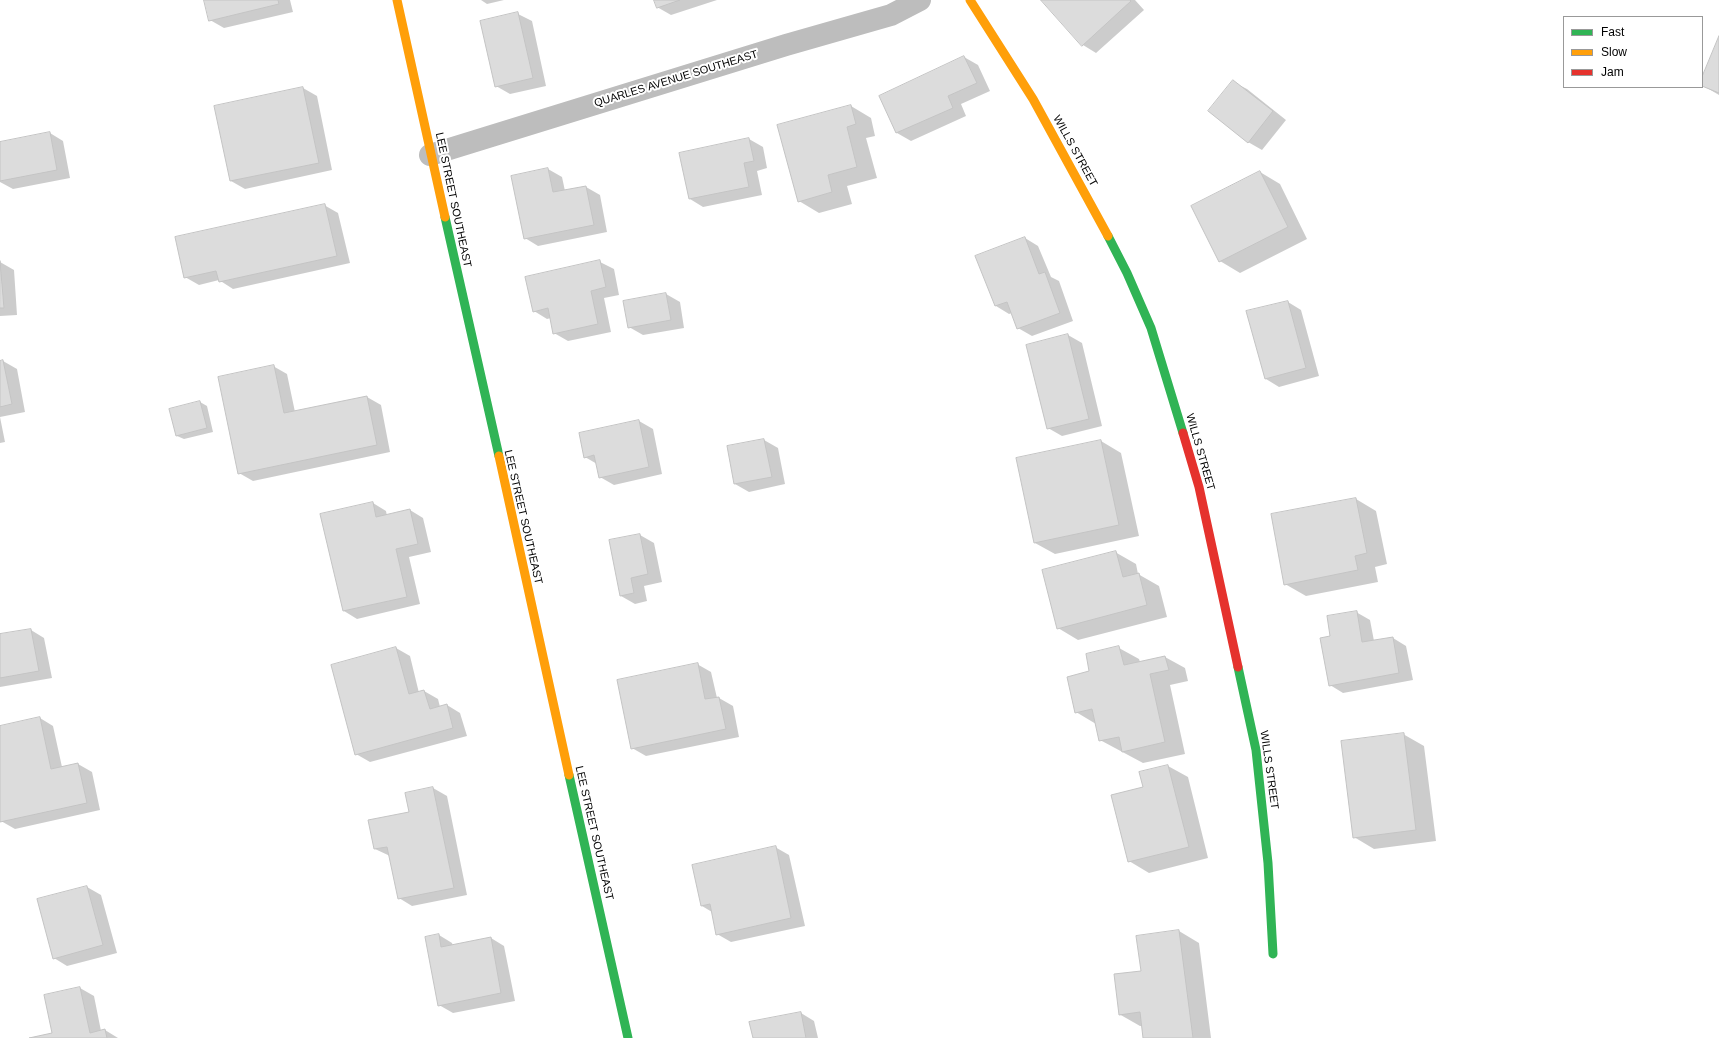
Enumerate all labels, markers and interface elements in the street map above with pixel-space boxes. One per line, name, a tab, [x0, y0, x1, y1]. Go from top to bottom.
legend	[1563, 16, 1703, 88]
text: Fast	[1601, 25, 1624, 39]
text: Slow	[1601, 45, 1627, 59]
street label: QUARLES AVENUE SOUTHEAST	[593, 48, 759, 110]
text: Jam	[1601, 65, 1624, 79]
street label: WILLS STREET	[1050, 113, 1100, 189]
street label: LEE STREET SOUTHEAST	[432, 131, 474, 269]
street label: WILLS STREET	[1183, 412, 1217, 492]
street label: LEE STREET SOUTHEAST	[501, 449, 545, 585]
street label: WILLS STREET	[1257, 730, 1281, 810]
street label: LEE STREET SOUTHEAST	[572, 765, 616, 901]

